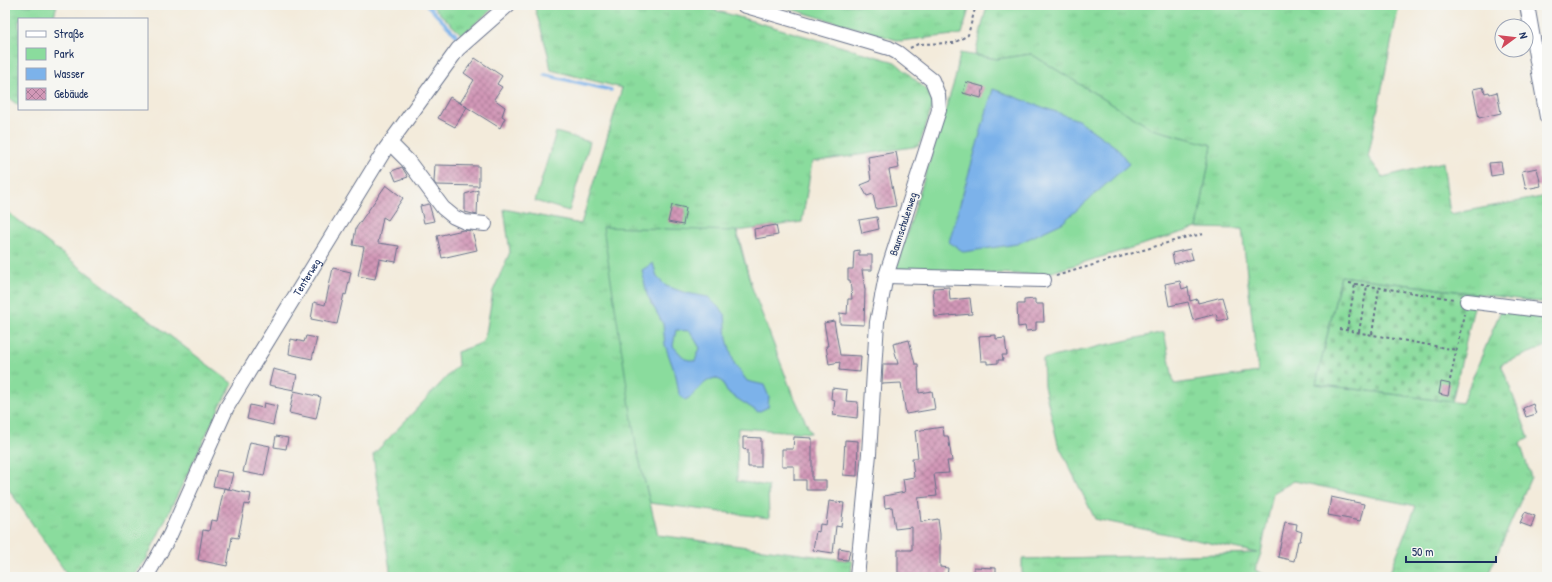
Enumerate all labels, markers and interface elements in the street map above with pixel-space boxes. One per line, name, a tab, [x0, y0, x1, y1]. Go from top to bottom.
legend	[18, 18, 148, 110]
north arrow	[1494, 18, 1534, 58]
text: Straße	[54, 25, 84, 42]
text: N	[1516, 31, 1531, 40]
text: Park	[54, 45, 74, 62]
text: Wasser	[54, 65, 85, 82]
text: Gebäude	[54, 85, 89, 102]
street label: Baumschulenweg	[886, 190, 920, 258]
street label: Tenterweg	[290, 256, 324, 298]
scale bar	[1406, 538, 1496, 564]
text: 50 m	[1412, 543, 1433, 560]

